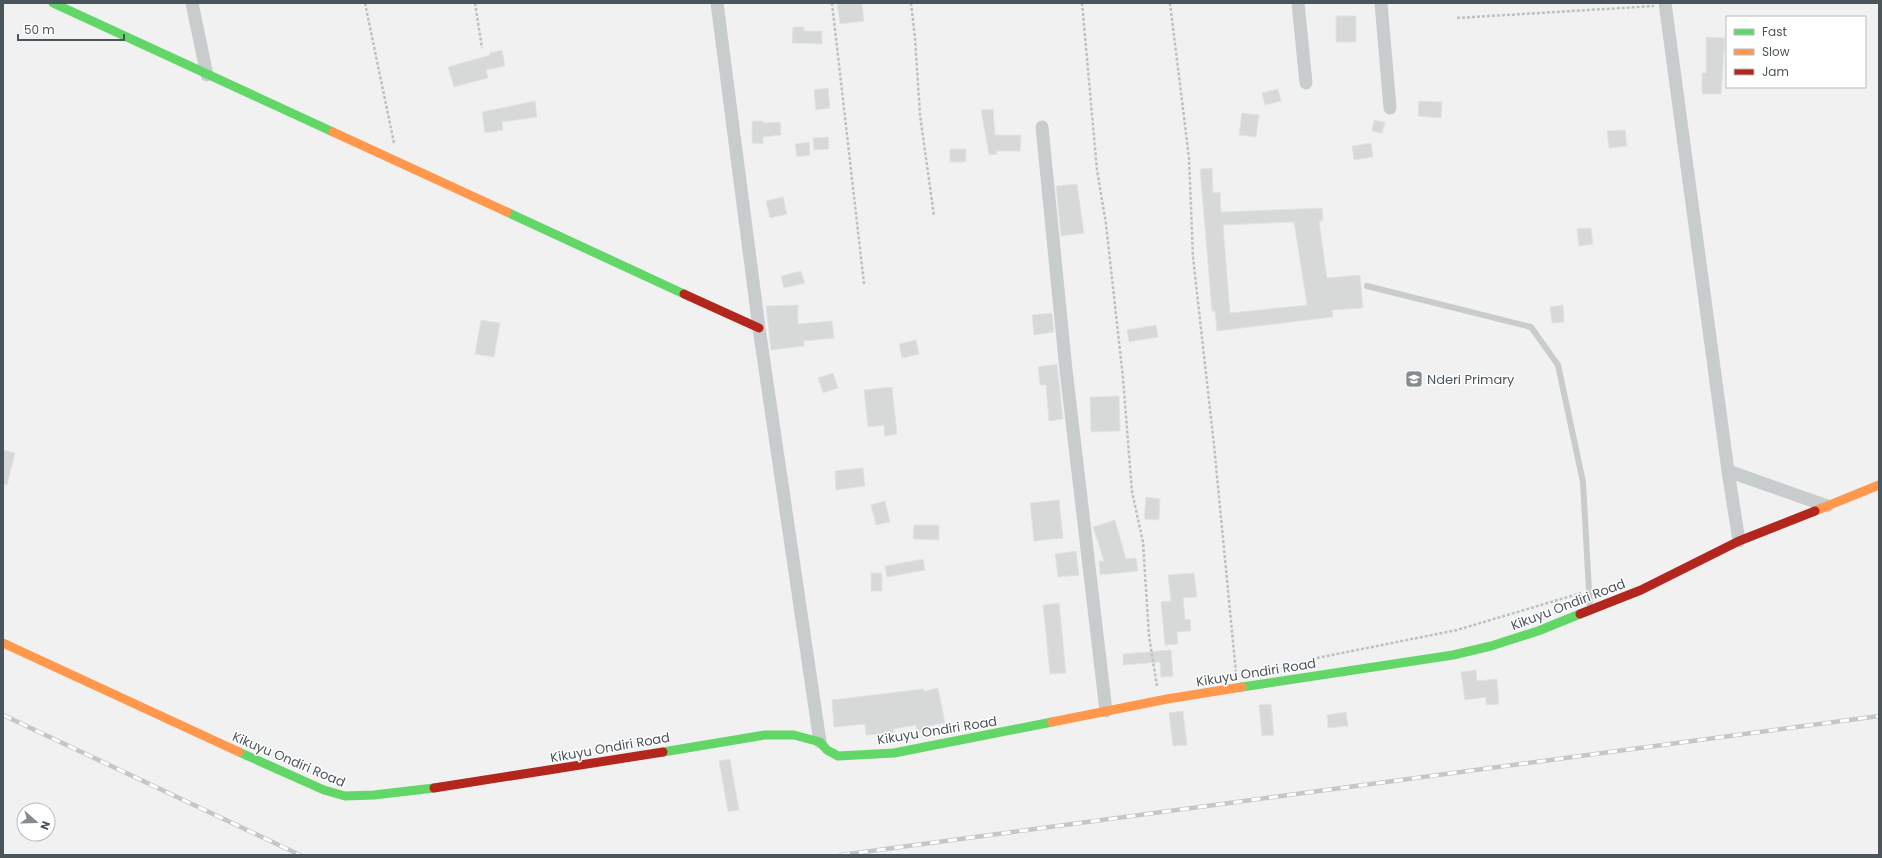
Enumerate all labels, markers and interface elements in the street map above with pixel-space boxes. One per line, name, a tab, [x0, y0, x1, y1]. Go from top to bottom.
scale bar	[18, 16, 124, 42]
legend	[1726, 16, 1866, 88]
text: 50 m	[24, 21, 55, 38]
text: Fast	[1762, 23, 1787, 40]
text: Slow	[1762, 43, 1790, 60]
text: Jam	[1762, 63, 1789, 80]
school or university icon: Nderi Primary	[1404, 369, 1424, 389]
place label: Nderi Primary	[1427, 370, 1515, 389]
street label: Kikuyu Ondiri Road	[1508, 574, 1628, 635]
street label: Kikuyu Ondiri Road	[1195, 654, 1317, 691]
street label: Kikuyu Ondiri Road	[876, 712, 998, 749]
street label: Kikuyu Ondiri Road	[229, 727, 348, 792]
street label: Kikuyu Ondiri Road	[549, 728, 671, 767]
north arrow	[16, 802, 56, 842]
text: N	[36, 819, 54, 832]

